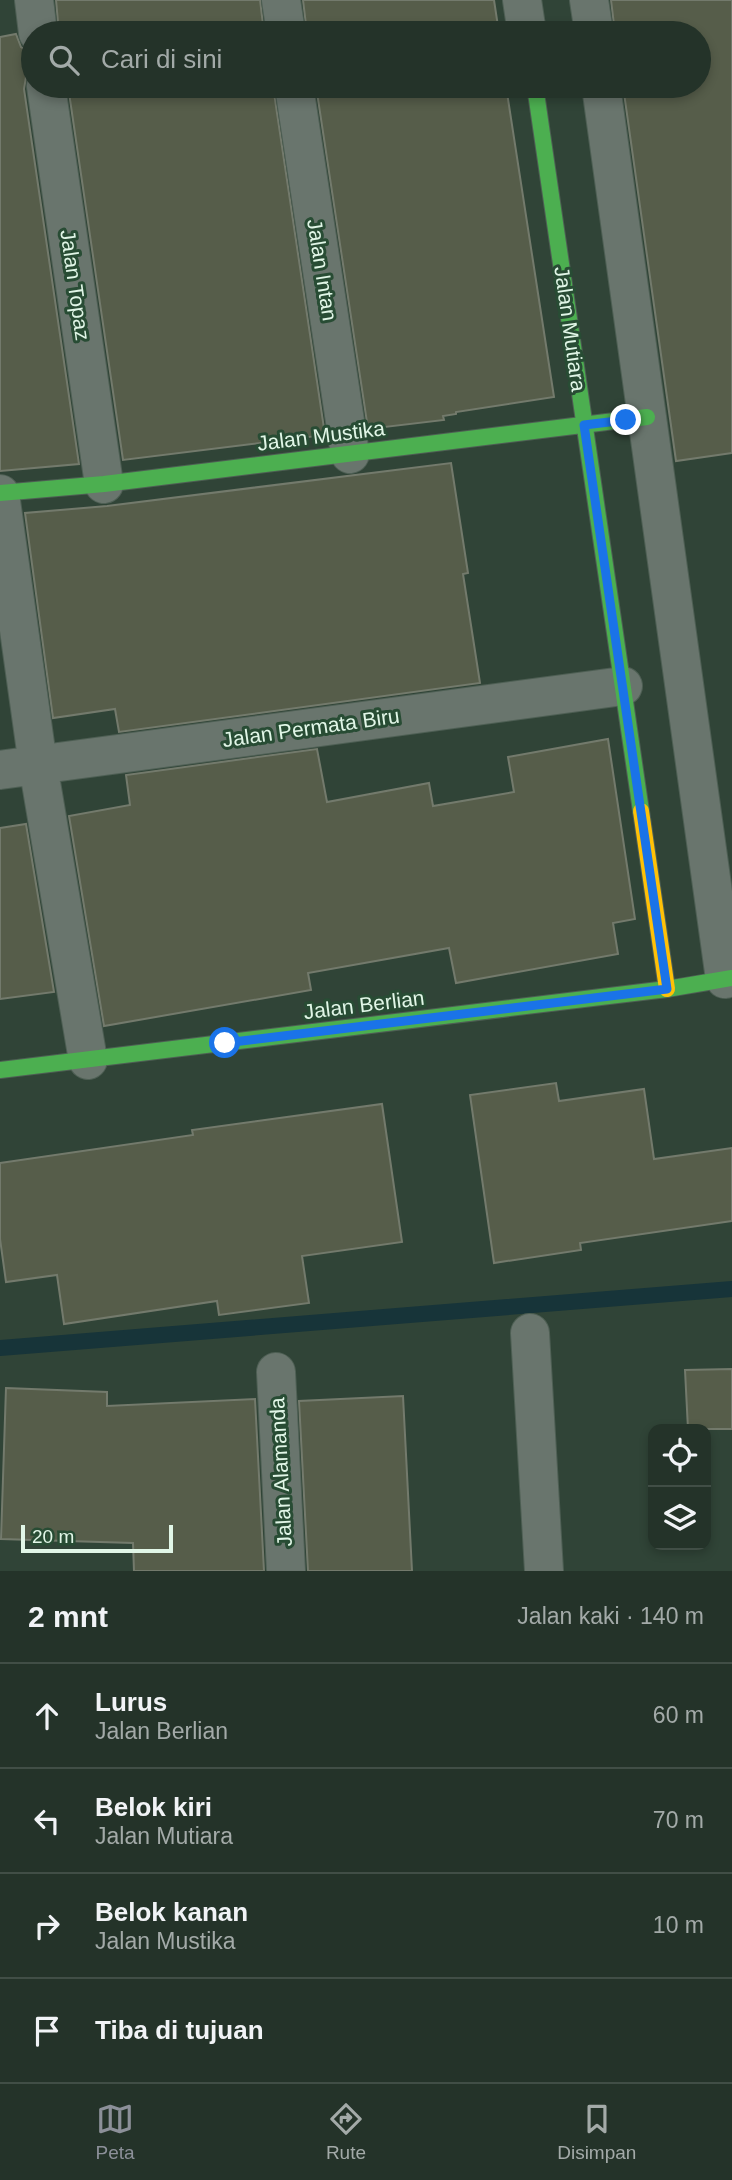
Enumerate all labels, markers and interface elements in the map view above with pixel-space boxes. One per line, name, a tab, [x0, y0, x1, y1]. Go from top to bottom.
search box	[21, 21, 711, 98]
icon: search	[45, 41, 83, 79]
text: Cari di sini	[101, 44, 222, 74]
street label: Jalan Intan	[303, 217, 342, 322]
street label: Jalan Topaz	[56, 228, 95, 342]
street label: Jalan Mutiara	[550, 265, 591, 393]
route end	[610, 404, 641, 435]
street label: Jalan Mustika	[256, 416, 386, 455]
street label: Jalan Permata Biru	[221, 704, 401, 751]
street label: Jalan Berlian	[302, 986, 426, 1023]
route start	[209, 1027, 240, 1058]
street label: Jalan Alamanda	[265, 1396, 296, 1547]
map controls	[648, 1424, 711, 1550]
button: locate	[648, 1424, 711, 1487]
button: layers	[648, 1487, 711, 1550]
scale bar	[21, 1522, 173, 1554]
text: 20 m	[32, 1526, 74, 1547]
text: 2 mnt	[28, 1600, 108, 1633]
text: Jalan kaki · 140 m	[517, 1603, 704, 1629]
text: Lurus	[95, 1687, 167, 1717]
icon: ahead	[28, 1697, 66, 1735]
text: 60 m	[653, 1702, 704, 1728]
text: Jalan Berlian	[95, 1718, 228, 1744]
text: Belok kiri	[95, 1792, 212, 1822]
icon: left	[28, 1802, 66, 1840]
text: 70 m	[653, 1807, 704, 1833]
text: Jalan Mutiara	[95, 1823, 233, 1849]
text: Belok kanan	[95, 1897, 248, 1927]
icon: right	[28, 1907, 66, 1945]
text: 10 m	[653, 1912, 704, 1938]
text: Jalan Mustika	[95, 1928, 236, 1954]
icon: arrive	[28, 2012, 66, 2050]
text: Tiba di tujuan	[95, 2015, 264, 2045]
tab: Peta	[96, 2100, 135, 2164]
tab: Rute	[326, 2100, 366, 2164]
tab: Disimpan	[557, 2100, 636, 2164]

